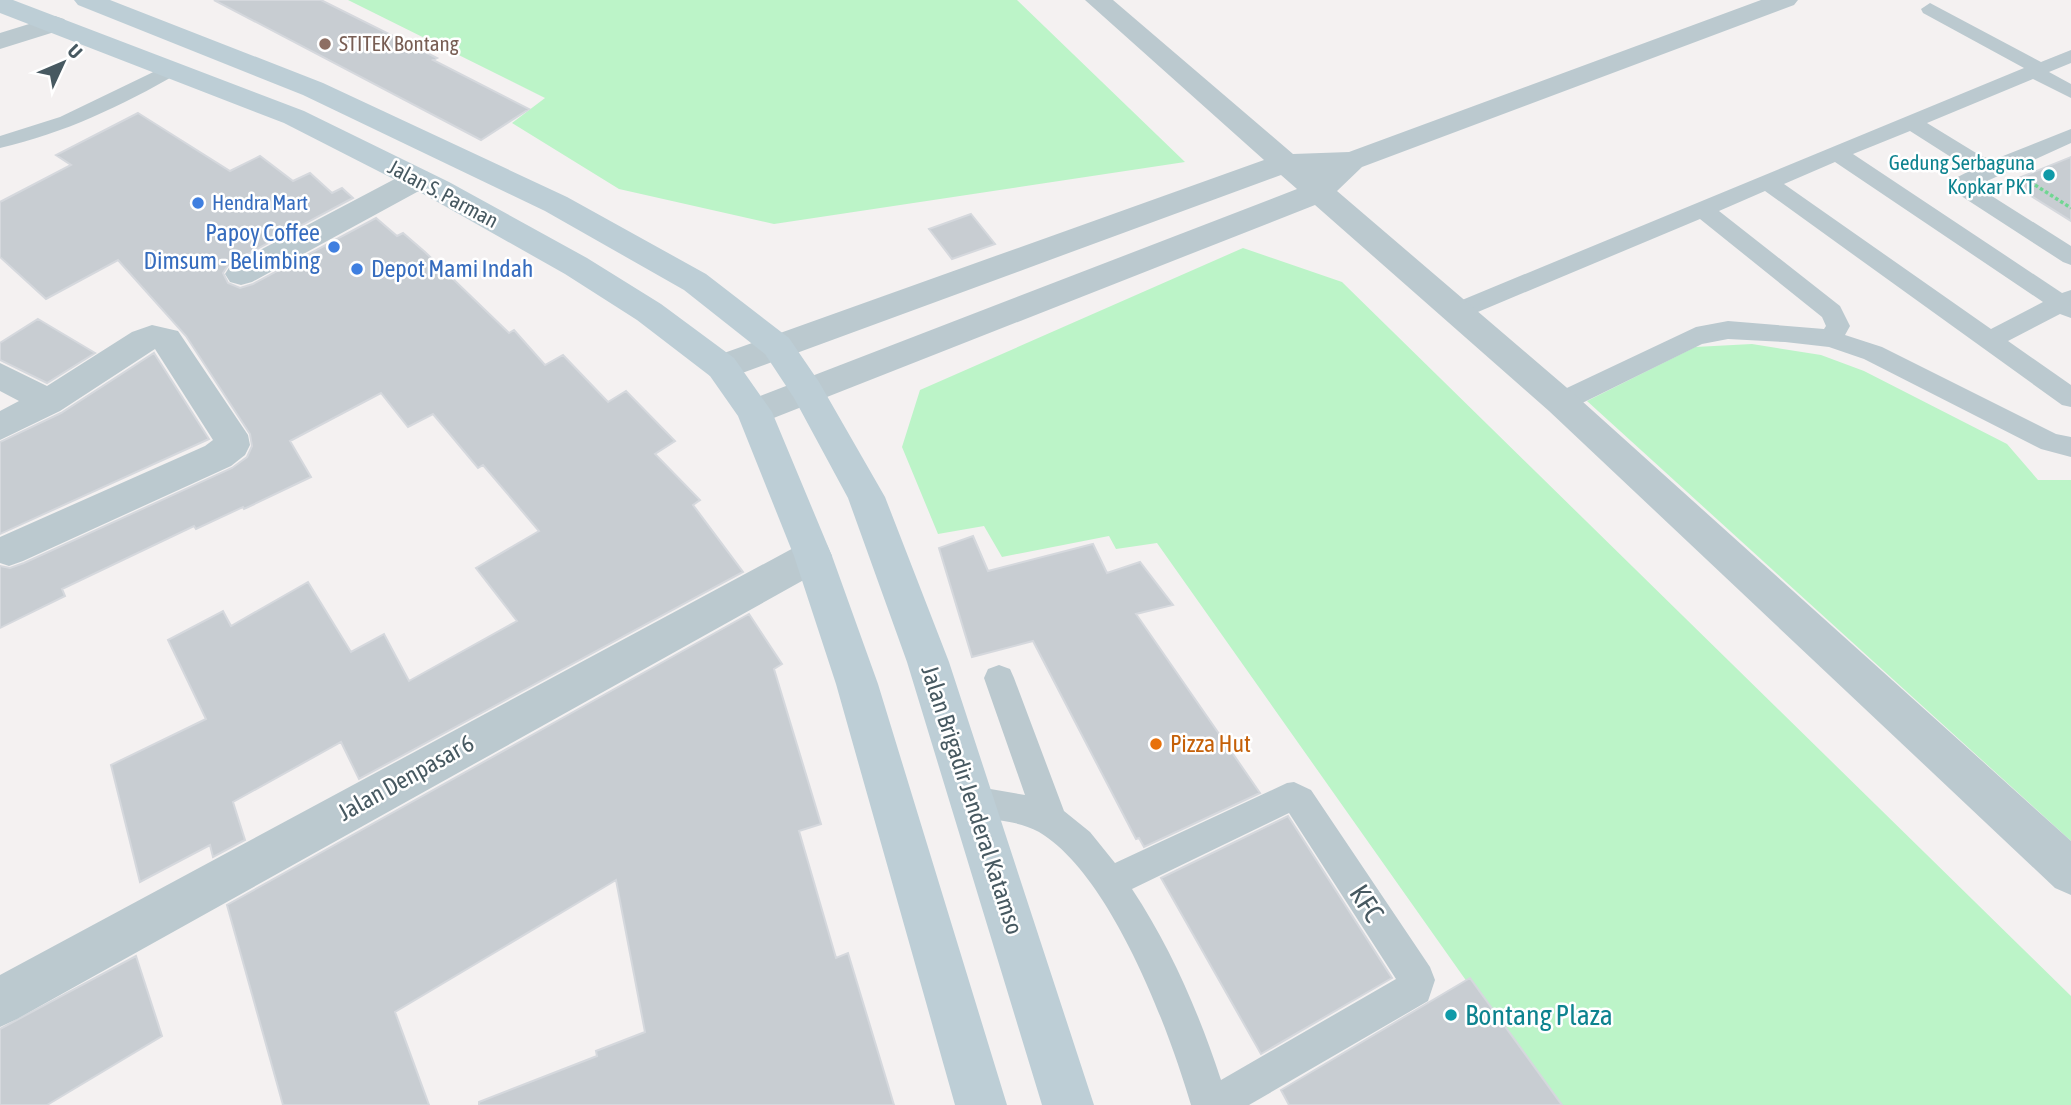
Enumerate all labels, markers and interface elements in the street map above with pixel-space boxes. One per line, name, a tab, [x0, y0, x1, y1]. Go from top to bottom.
north arrow	[28, 28, 98, 98]
place label: STITEK Bontang	[339, 31, 459, 55]
marker: STITEK Bontang	[317, 36, 333, 52]
text: U	[63, 40, 87, 63]
place label: Gedung Serbaguna Kopkar PKT	[1889, 150, 2035, 198]
street label: Jalan S. Parman	[384, 154, 503, 232]
marker: Gedung Serbaguna Kopkar PKT	[2041, 167, 2057, 183]
place label: Hendra Mart	[212, 190, 308, 214]
marker: Hendra Mart	[190, 195, 206, 211]
place label: Papoy Coffee Dimsum - Belimbing	[144, 219, 321, 274]
marker: Papoy Coffee Dimsum - Belimbing	[326, 239, 342, 255]
place label: Depot Mami Indah	[371, 255, 533, 282]
marker: Depot Mami Indah	[349, 261, 365, 277]
street label: Jalan Brigadir Jenderal Katamso	[916, 662, 1029, 938]
street label: Jalan Denpasar 6	[333, 729, 478, 826]
place label: Pizza Hut	[1170, 730, 1251, 757]
marker: Pizza Hut	[1148, 736, 1164, 752]
street label: KFC	[1343, 879, 1391, 928]
place label: Bontang Plaza	[1465, 999, 1613, 1031]
marker: Bontang Plaza	[1443, 1007, 1459, 1023]

